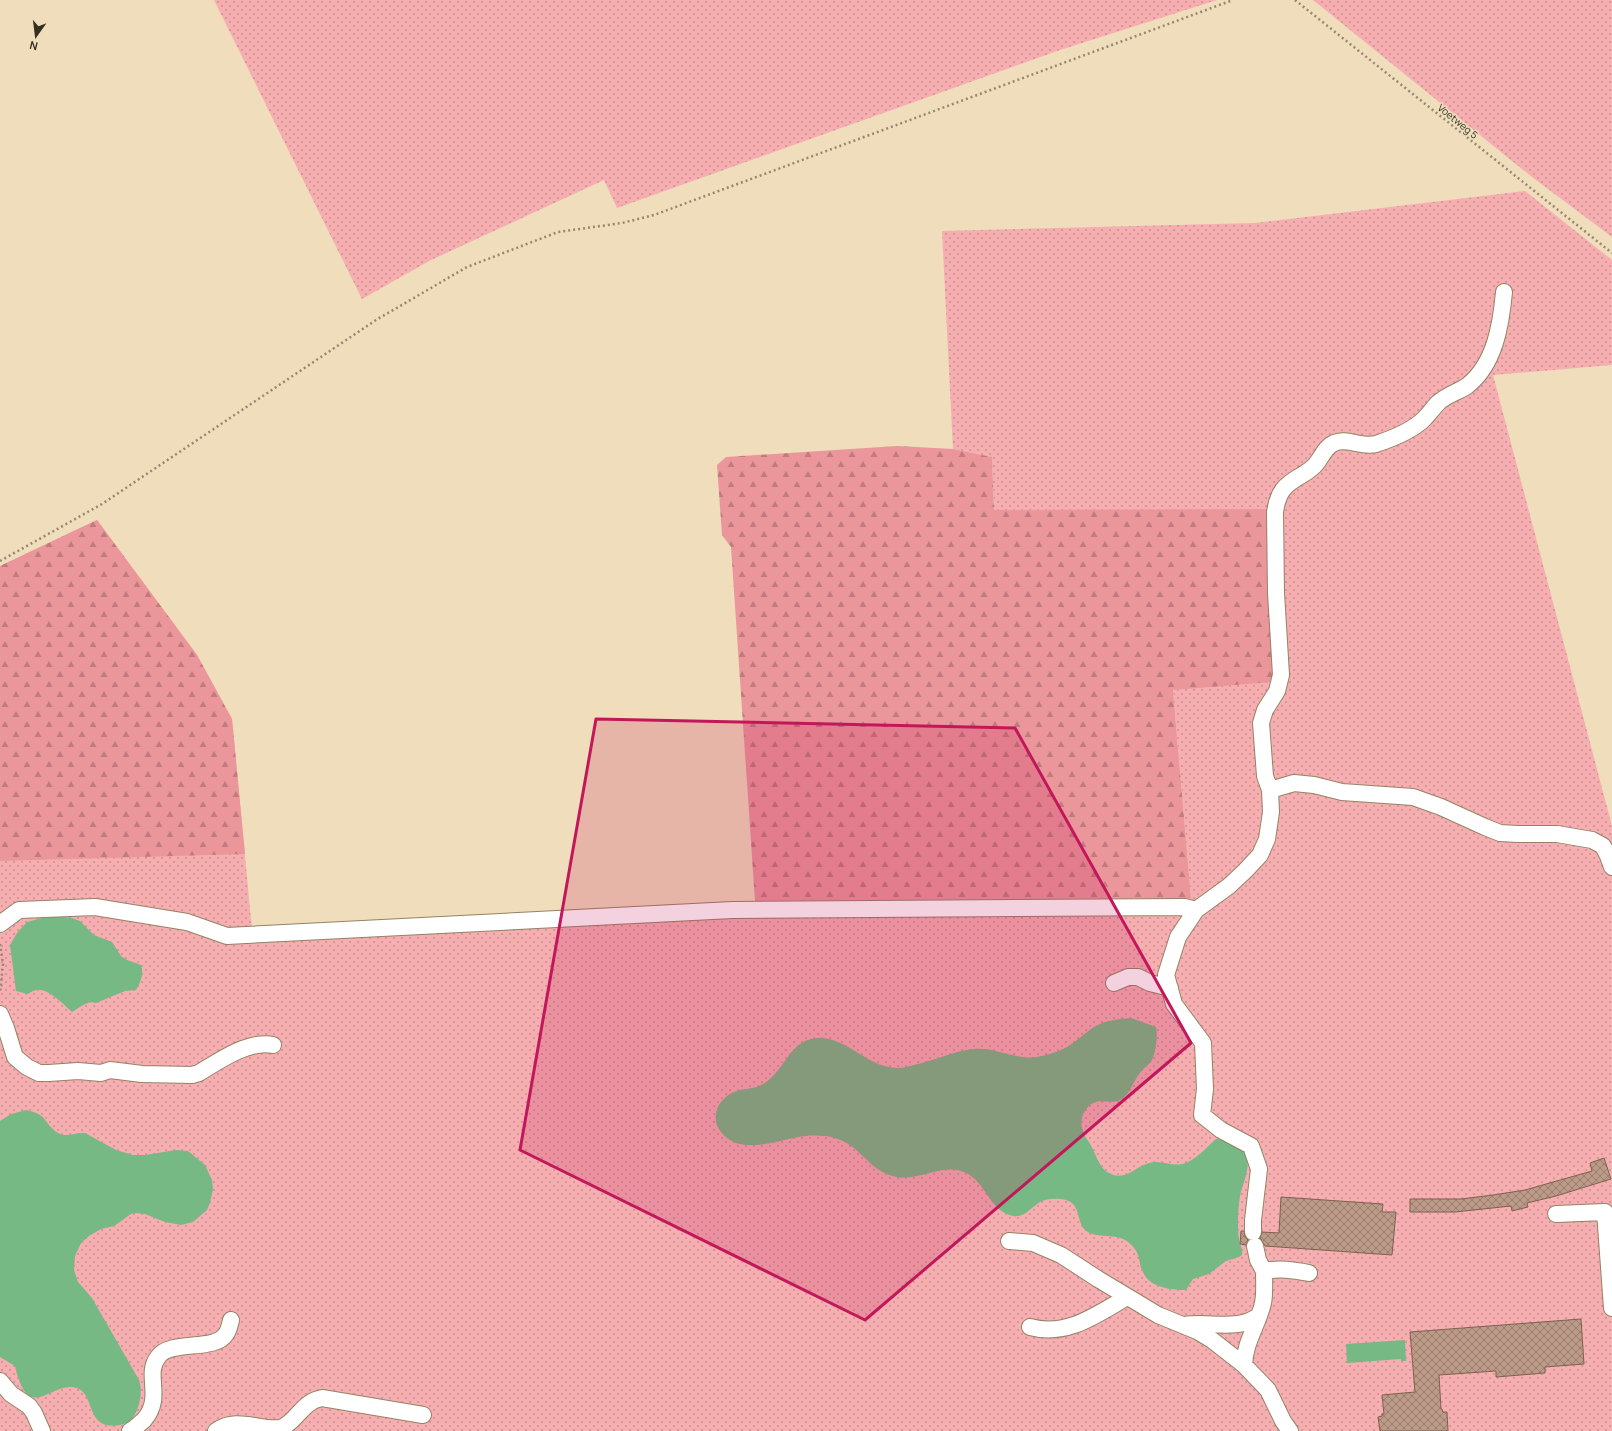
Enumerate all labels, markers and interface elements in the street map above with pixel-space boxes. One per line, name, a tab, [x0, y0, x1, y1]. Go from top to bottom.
north arrow	[16, 16, 56, 56]
text: N	[28, 38, 39, 54]
street label: Voetweg 5	[1435, 100, 1481, 142]

